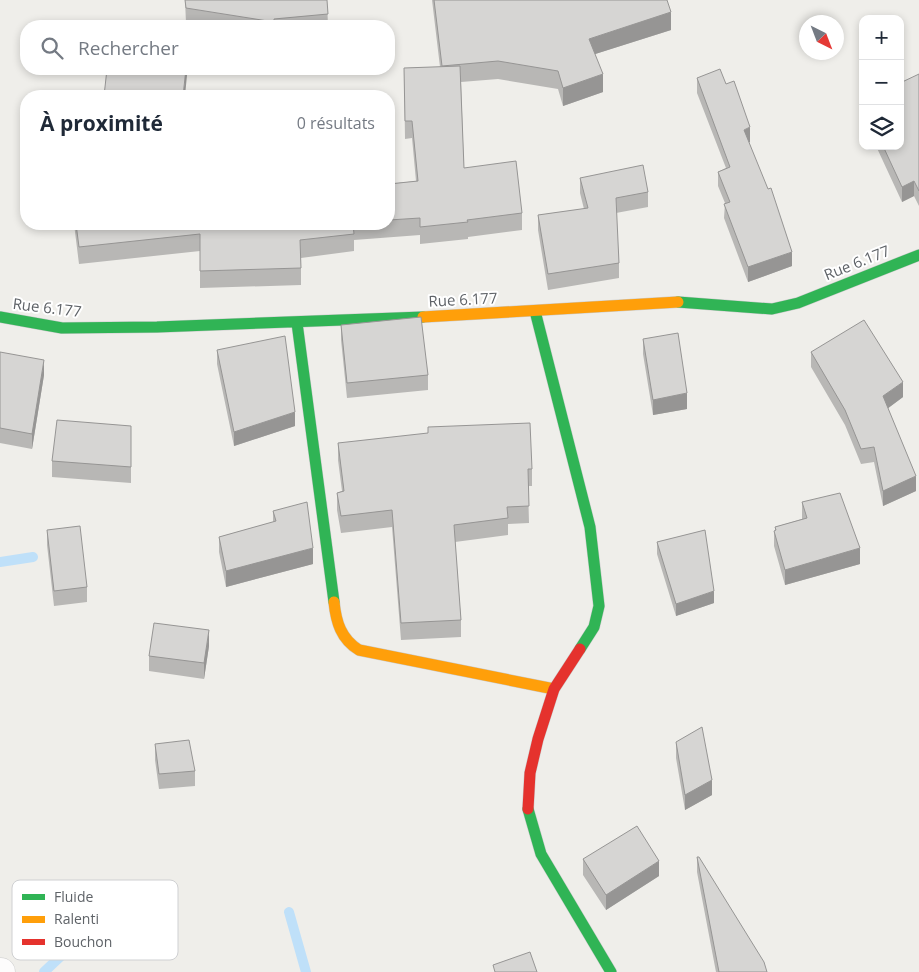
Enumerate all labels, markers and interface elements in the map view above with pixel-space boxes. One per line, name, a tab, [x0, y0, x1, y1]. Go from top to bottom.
north arrow	[799, 15, 844, 60]
map controls	[859, 15, 904, 150]
button: +	[859, 15, 904, 60]
search box	[20, 20, 395, 75]
icon: search	[38, 34, 66, 62]
text: Rechercher	[78, 35, 179, 61]
button: −	[859, 60, 904, 105]
button: layers	[859, 105, 904, 150]
text: À proximité	[40, 109, 163, 137]
text: 0 résultats	[297, 112, 375, 134]
street label: Rue 6.177	[821, 240, 892, 284]
street label: Rue 6.177	[428, 287, 498, 311]
street label: Rue 6.177	[12, 293, 83, 321]
legend	[12, 880, 178, 960]
text: Fluide	[54, 887, 93, 906]
text: Ralenti	[54, 909, 99, 928]
text: Bouchon	[54, 932, 112, 951]

